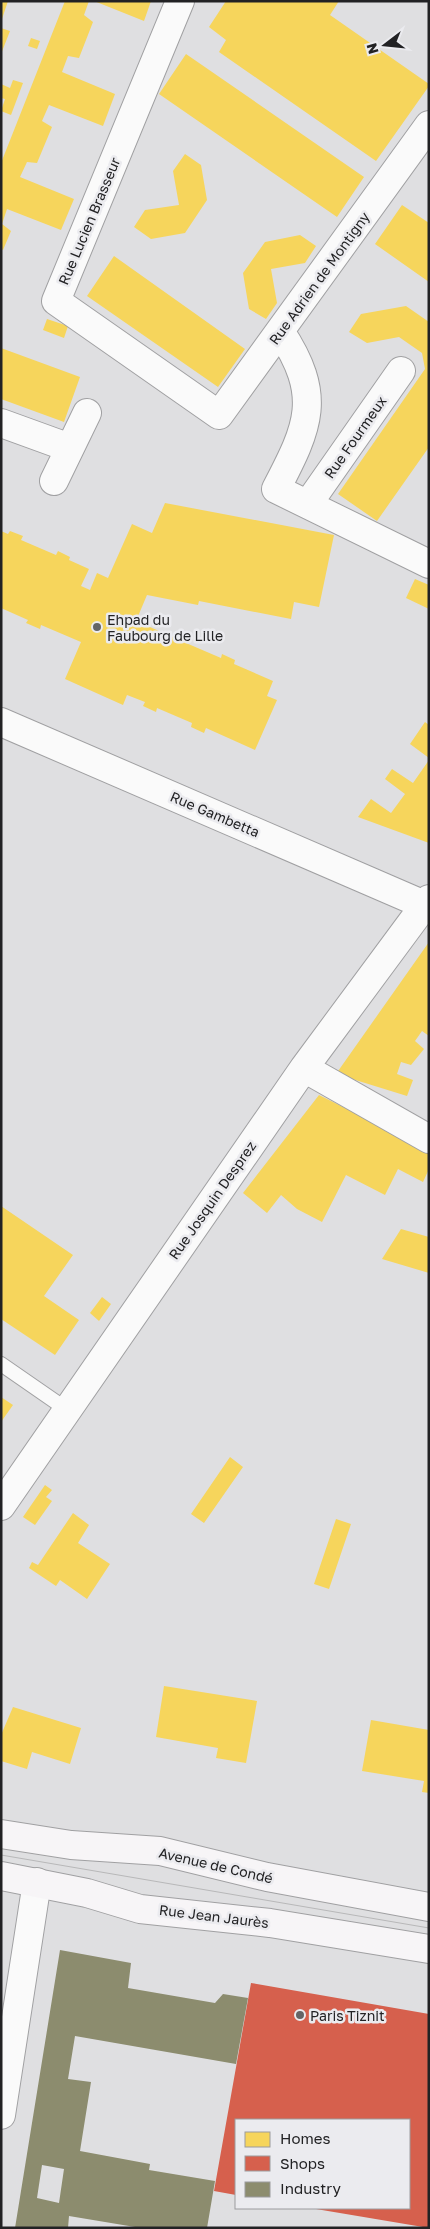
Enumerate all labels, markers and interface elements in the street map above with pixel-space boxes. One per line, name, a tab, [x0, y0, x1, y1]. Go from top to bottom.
north arrow	[360, 20, 410, 70]
text: N	[362, 41, 382, 56]
street label: Rue Lucien Brasseur	[54, 154, 124, 287]
street label: Rue Adrien de Montigny	[265, 208, 373, 348]
street label: Rue Fourmeux	[320, 392, 390, 481]
place label: Ehpad du Faubourg de Lille	[107, 611, 223, 644]
marker: Ehpad du Faubourg de Lille	[91, 621, 103, 633]
street label: Rue Gambetta	[168, 788, 262, 840]
street label: Rue Josquin Desprez	[165, 1138, 259, 1262]
street label: Avenue de Condé	[157, 1844, 275, 1886]
street label: Rue Jean Jaurès	[158, 1901, 270, 1931]
place label: Paris Tiznit	[310, 2007, 385, 2024]
marker: Paris Tiznit	[294, 2009, 306, 2021]
legend	[235, 2119, 410, 2209]
text: Homes	[280, 2129, 330, 2147]
text: Shops	[280, 2154, 325, 2172]
text: Industry	[280, 2179, 341, 2197]

